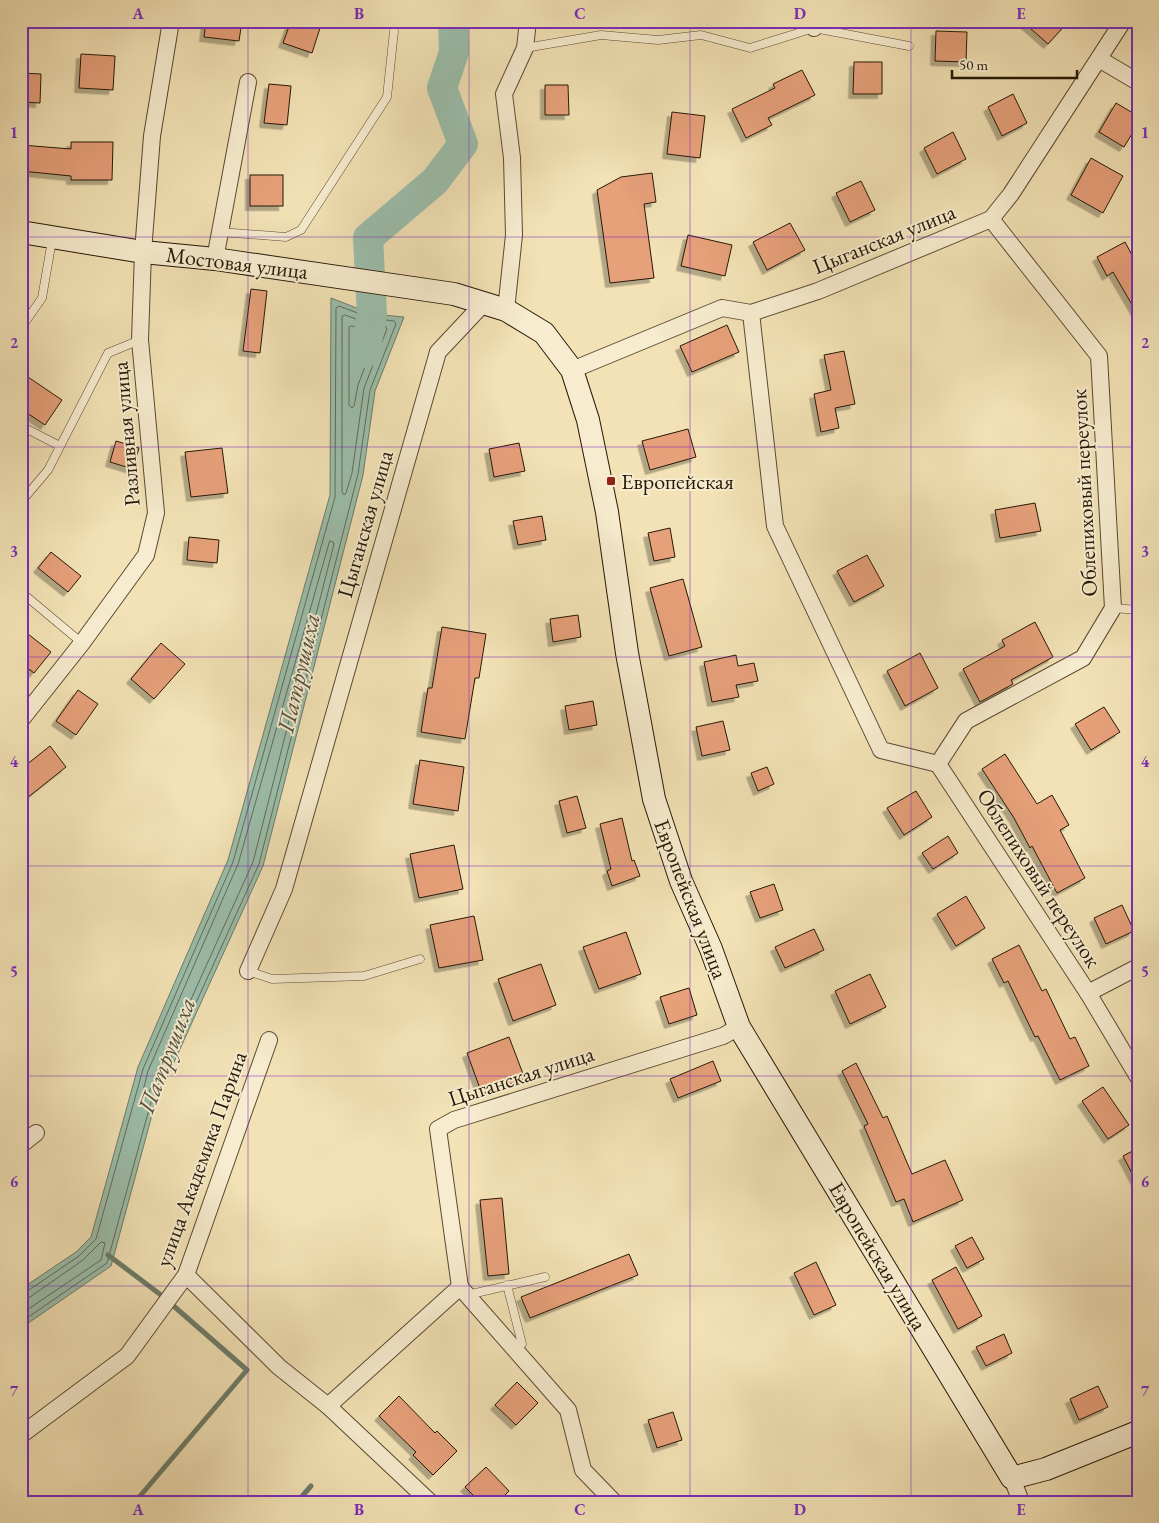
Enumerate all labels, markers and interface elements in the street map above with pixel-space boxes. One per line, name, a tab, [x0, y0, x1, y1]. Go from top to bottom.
text: A	[131, 3, 144, 24]
text: B	[354, 3, 364, 24]
text: C	[574, 3, 586, 24]
text: D	[794, 3, 806, 24]
text: E	[1016, 3, 1026, 24]
scale bar	[952, 48, 1076, 80]
text: 50 m	[959, 55, 988, 74]
text: 1	[10, 122, 18, 143]
text: 1	[1141, 122, 1149, 143]
street label: Цыганская улица	[808, 197, 960, 281]
street label: Мостовая улица	[164, 240, 310, 286]
text: 2	[10, 332, 19, 353]
text: 2	[1141, 332, 1150, 353]
street label: Разливная улица	[105, 360, 147, 508]
street label: Облепиховый переулок	[1064, 388, 1104, 598]
street label: Цыганская улица	[330, 447, 400, 601]
place label: Европейская	[621, 467, 734, 496]
marker: Европейская	[605, 475, 617, 487]
text: 3	[10, 541, 18, 562]
text: 3	[1141, 541, 1149, 562]
water label: Патрушиха	[269, 610, 327, 737]
text: 4	[10, 751, 19, 772]
text: 4	[1141, 751, 1150, 772]
street label: Облепиховый переулок	[970, 783, 1108, 973]
street label: Европейская улица	[647, 815, 735, 983]
text: 5	[10, 961, 18, 982]
text: 5	[1141, 961, 1149, 982]
water label: Патрушиха	[129, 993, 202, 1118]
street label: Цыганская улица	[444, 1039, 598, 1113]
street label: улица Академика Парина	[148, 1047, 254, 1271]
text: 6	[10, 1171, 19, 1192]
text: 6	[1141, 1171, 1150, 1192]
street label: Европейская улица	[822, 1176, 934, 1336]
text: 7	[10, 1380, 19, 1401]
text: 7	[1141, 1380, 1150, 1401]
text: A	[131, 1499, 144, 1520]
text: B	[354, 1499, 364, 1520]
text: C	[574, 1499, 586, 1520]
text: D	[794, 1499, 806, 1520]
text: E	[1016, 1499, 1026, 1520]

